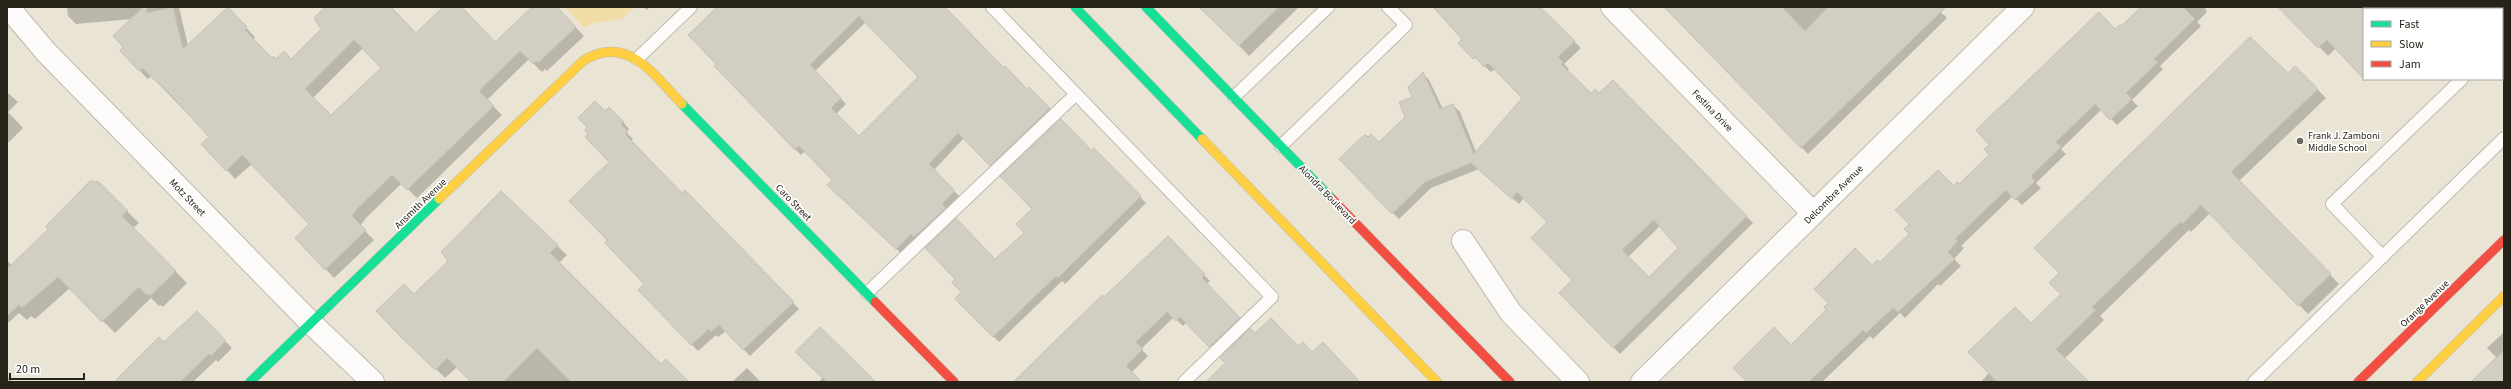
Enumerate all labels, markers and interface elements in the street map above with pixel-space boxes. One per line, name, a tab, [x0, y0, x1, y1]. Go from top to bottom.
legend	[2363, 8, 2503, 80]
text: Fast	[2399, 16, 2419, 33]
text: Slow	[2399, 36, 2424, 53]
text: Jam	[2399, 56, 2421, 73]
street label: Festina Drive	[1689, 86, 1736, 135]
place label: Frank J. Zamboni Middle School	[2308, 129, 2380, 155]
marker: Frank J. Zamboni Middle School	[2295, 136, 2305, 146]
street label: Alondra Boulevard	[1295, 162, 1359, 227]
street label: Delcombre Avenue	[1801, 162, 1866, 227]
street label: Ansmith Avenue	[392, 175, 450, 232]
street label: Motz Street	[166, 176, 209, 220]
street label: Caro Street	[772, 181, 815, 225]
street label: Orange Avenue	[2397, 277, 2452, 331]
scale bar	[10, 355, 84, 381]
text: 20 m	[16, 361, 40, 378]

